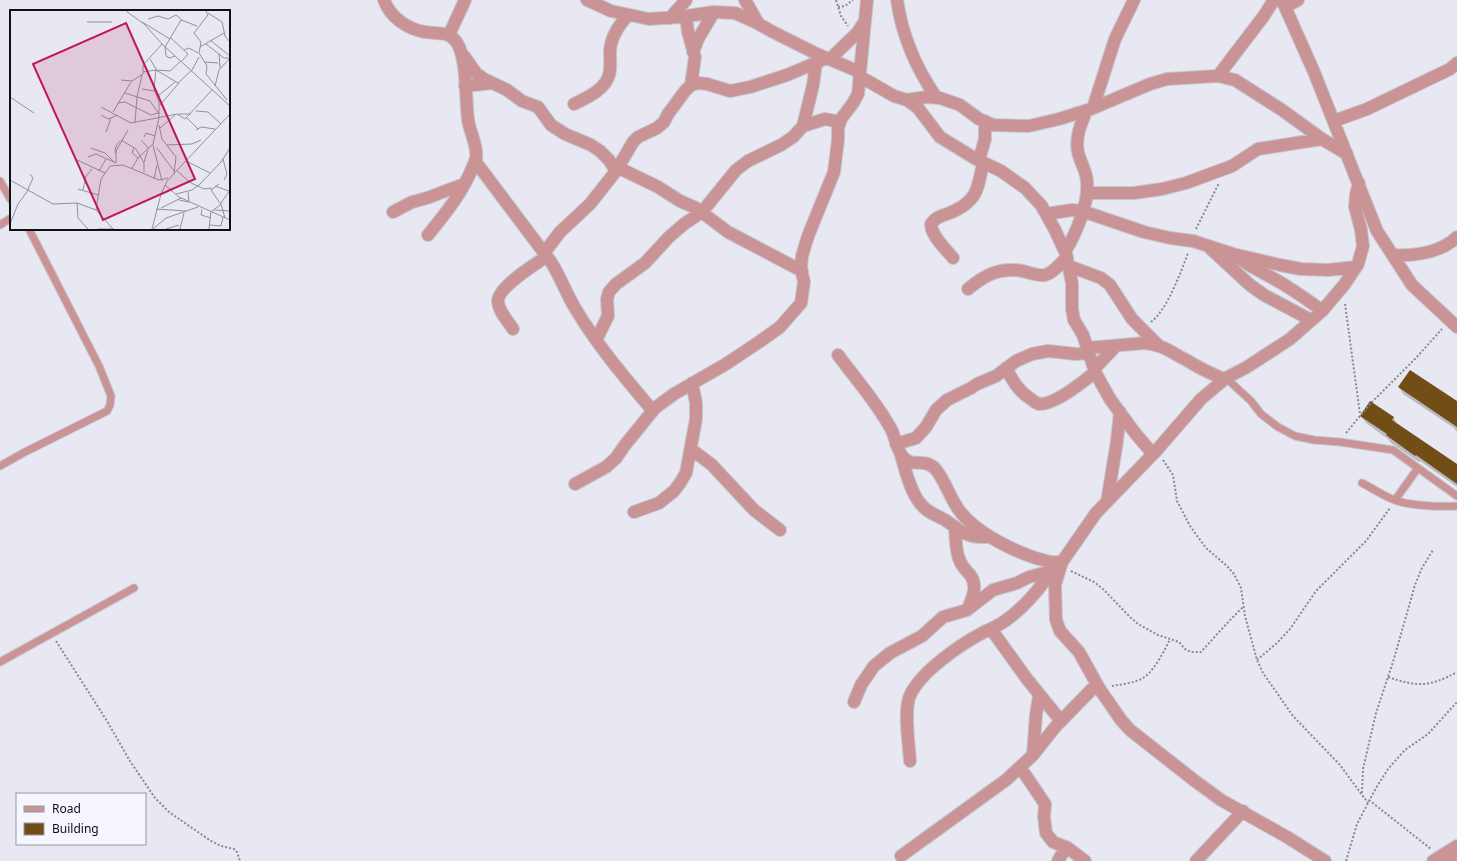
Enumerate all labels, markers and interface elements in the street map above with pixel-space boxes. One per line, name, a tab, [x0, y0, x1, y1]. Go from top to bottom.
inset map	[10, 10, 230, 230]
legend	[16, 793, 146, 845]
text: Road	[52, 800, 81, 817]
text: Building	[52, 820, 99, 837]

